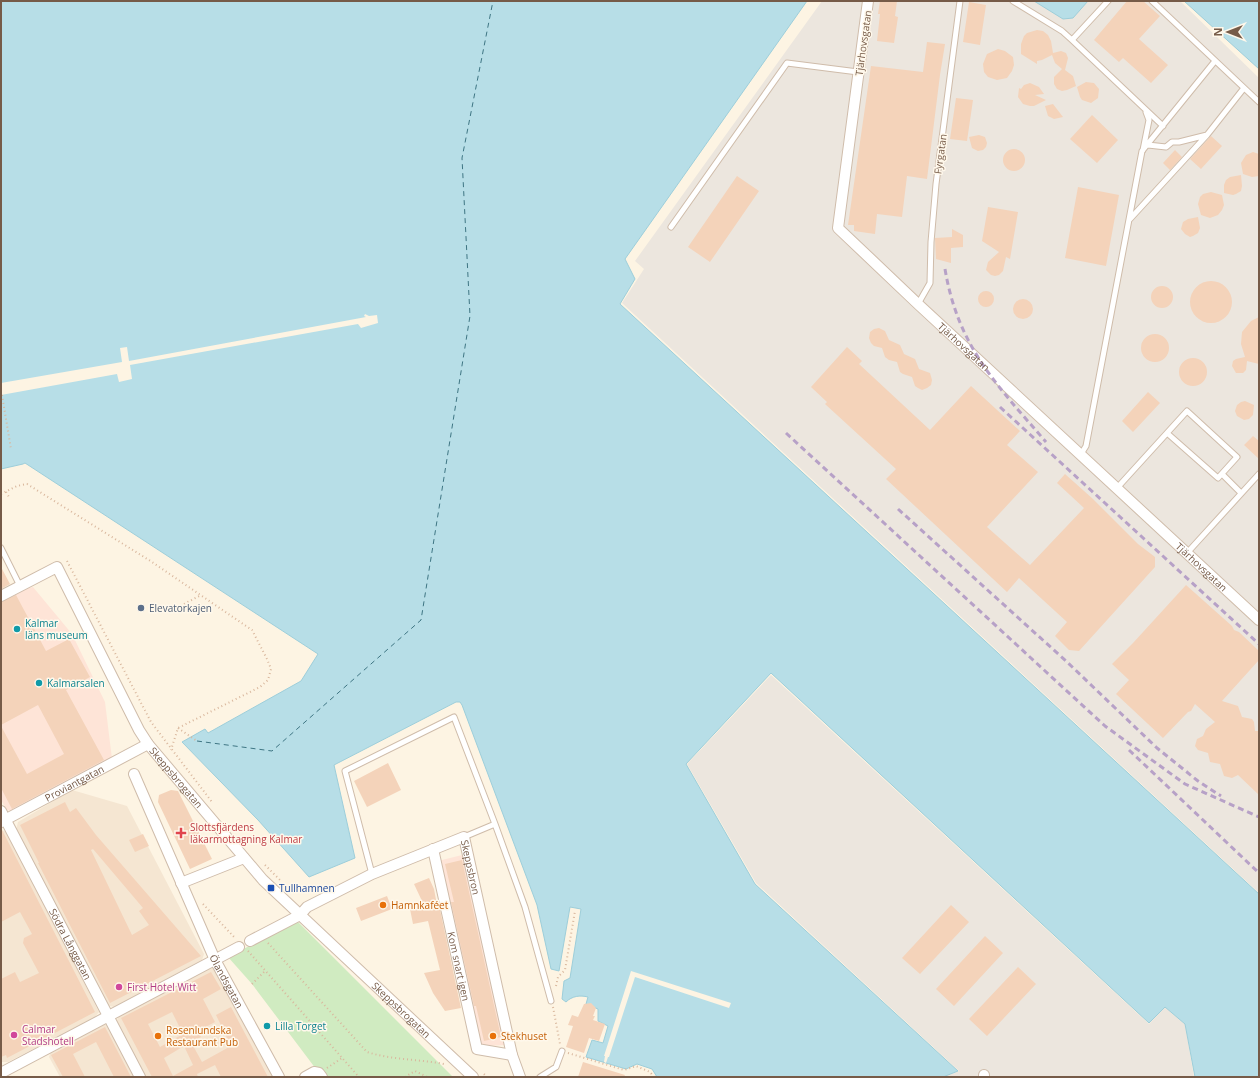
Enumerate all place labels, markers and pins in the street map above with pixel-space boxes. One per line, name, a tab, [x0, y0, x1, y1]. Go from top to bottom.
place label: Elevatorkajen	[149, 601, 212, 615]
marker: Elevatorkajen	[136, 603, 146, 613]
place label: Kalmar läns museum	[25, 616, 88, 642]
marker: Kalmar läns museum	[12, 624, 22, 634]
place label: Kalmarsalen	[47, 676, 105, 690]
marker: Kalmarsalen	[34, 678, 44, 688]
place label: Slottsfjärdens läkarmottagning Kalmar	[190, 820, 302, 846]
marker: Slottsfjärdens läkarmottagning Kalmar	[175, 827, 187, 839]
place label: Tullhamnen	[279, 881, 335, 895]
marker: Tullhamnen	[266, 883, 276, 893]
place label: Hamnkaféet	[391, 898, 449, 912]
marker: Hamnkaféet	[378, 900, 388, 910]
place label: First Hotel Witt	[127, 980, 197, 994]
marker: First Hotel Witt	[114, 982, 124, 992]
place label: Lilla Torget	[275, 1019, 327, 1033]
marker: Lilla Torget	[262, 1021, 272, 1031]
place label: Calmar Stadshotell	[22, 1022, 74, 1048]
place label: Rosenlundska Restaurant Pub	[166, 1023, 238, 1049]
place label: Stekhuset	[501, 1029, 548, 1043]
marker: Calmar Stadshotell	[9, 1030, 19, 1040]
marker: Rosenlundska Restaurant Pub	[153, 1031, 163, 1041]
marker: Stekhuset	[488, 1031, 498, 1041]

